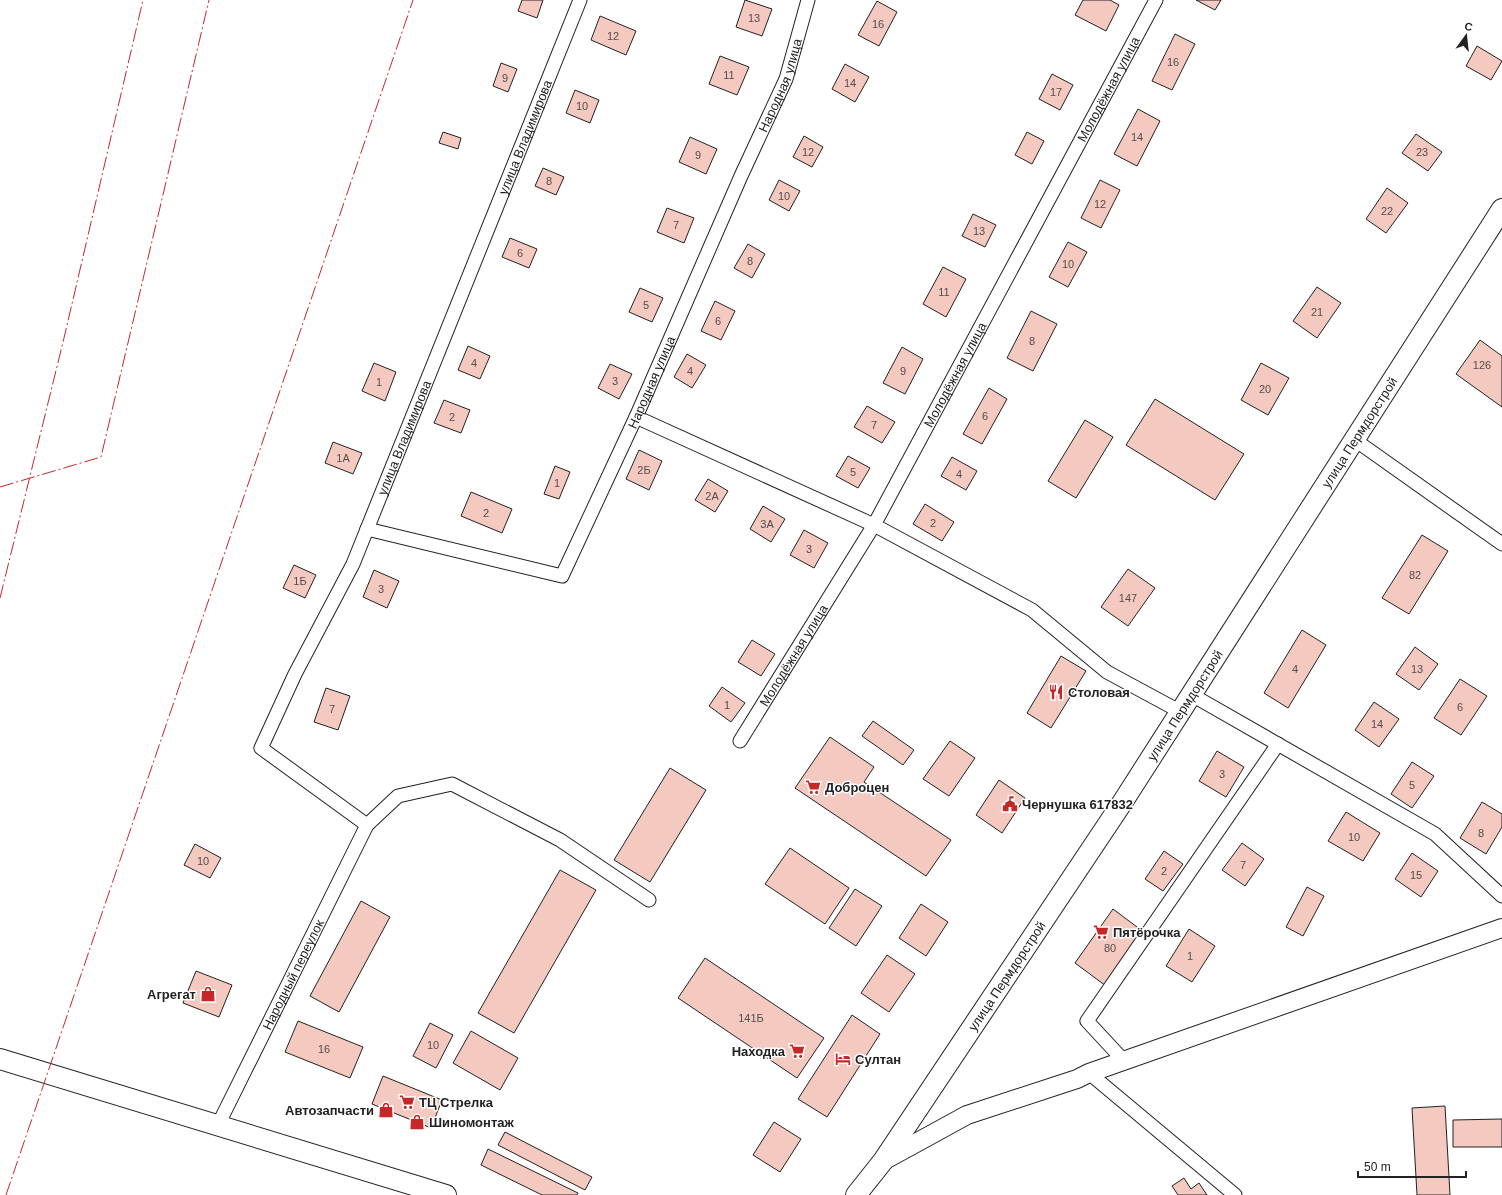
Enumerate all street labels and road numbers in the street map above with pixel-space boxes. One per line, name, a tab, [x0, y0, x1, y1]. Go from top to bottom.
street label: Молодёжная улица	[1074, 34, 1143, 144]
street label: Народная улица	[755, 36, 805, 134]
street label: улица Владимирова	[495, 77, 555, 197]
street label: Молодёжная улица	[921, 319, 990, 430]
street label: Народная улица	[625, 333, 679, 431]
street label: улица Пермдорстрой	[1319, 374, 1401, 491]
street label: улица Владимирова	[375, 378, 434, 497]
street label: Молодёжная улица	[756, 601, 831, 709]
street label: улица Пермдорстрой	[1144, 647, 1226, 764]
street label: Народный переулок	[259, 917, 327, 1032]
street label: улица Пермдорстрой	[965, 919, 1049, 1034]

